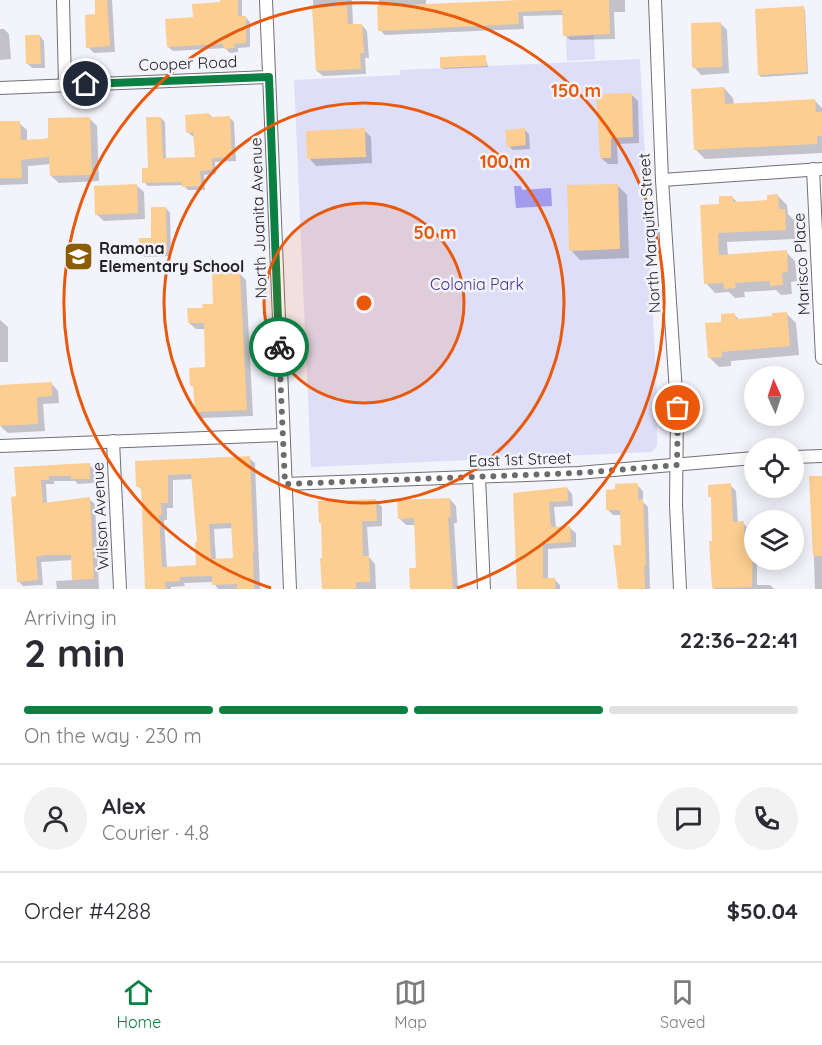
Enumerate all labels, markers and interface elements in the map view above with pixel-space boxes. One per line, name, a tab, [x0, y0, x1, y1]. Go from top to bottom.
street label: Cooper Road	[138, 51, 238, 75]
pin	[60, 58, 111, 109]
icon: home	[69, 67, 102, 100]
text: 150 m	[551, 79, 601, 102]
street label: North Juanita Avenue	[245, 137, 271, 299]
text: 100 m	[480, 150, 530, 173]
street label: North Marquita Street	[633, 152, 665, 314]
street label: Marisco Place	[788, 212, 814, 316]
text: 50 m	[413, 221, 457, 244]
place label: Ramona Elementary School	[99, 238, 244, 276]
school or university icon: Ramona Elementary School	[62, 241, 94, 273]
park label: Colonia Park	[430, 274, 524, 294]
centre of rings	[354, 293, 374, 313]
courier	[249, 317, 309, 377]
icon: bike	[263, 331, 296, 364]
north arrow	[744, 366, 804, 426]
map controls	[744, 366, 804, 570]
pin	[652, 382, 703, 433]
icon: bag	[661, 391, 694, 424]
button: locate	[744, 438, 804, 498]
street label: East 1st Street	[468, 447, 572, 471]
street label: Wilson Avenue	[87, 462, 113, 570]
button: layers	[744, 510, 804, 570]
text: Arriving in	[24, 605, 117, 630]
text: 22:36–22:41	[680, 626, 798, 654]
text: 2 min	[24, 628, 126, 677]
text: On the way · 230 m	[24, 723, 202, 748]
button: person	[24, 787, 87, 850]
button: chat	[657, 787, 720, 850]
button: phone	[735, 787, 798, 850]
text: Alex	[102, 792, 145, 820]
text: Courier · 4.8	[102, 820, 209, 845]
text: Order #4288	[24, 897, 151, 925]
text: $50.04	[727, 897, 798, 925]
tab: Home	[116, 976, 161, 1032]
tab: Map	[394, 976, 427, 1032]
tab: Saved	[660, 976, 706, 1032]

